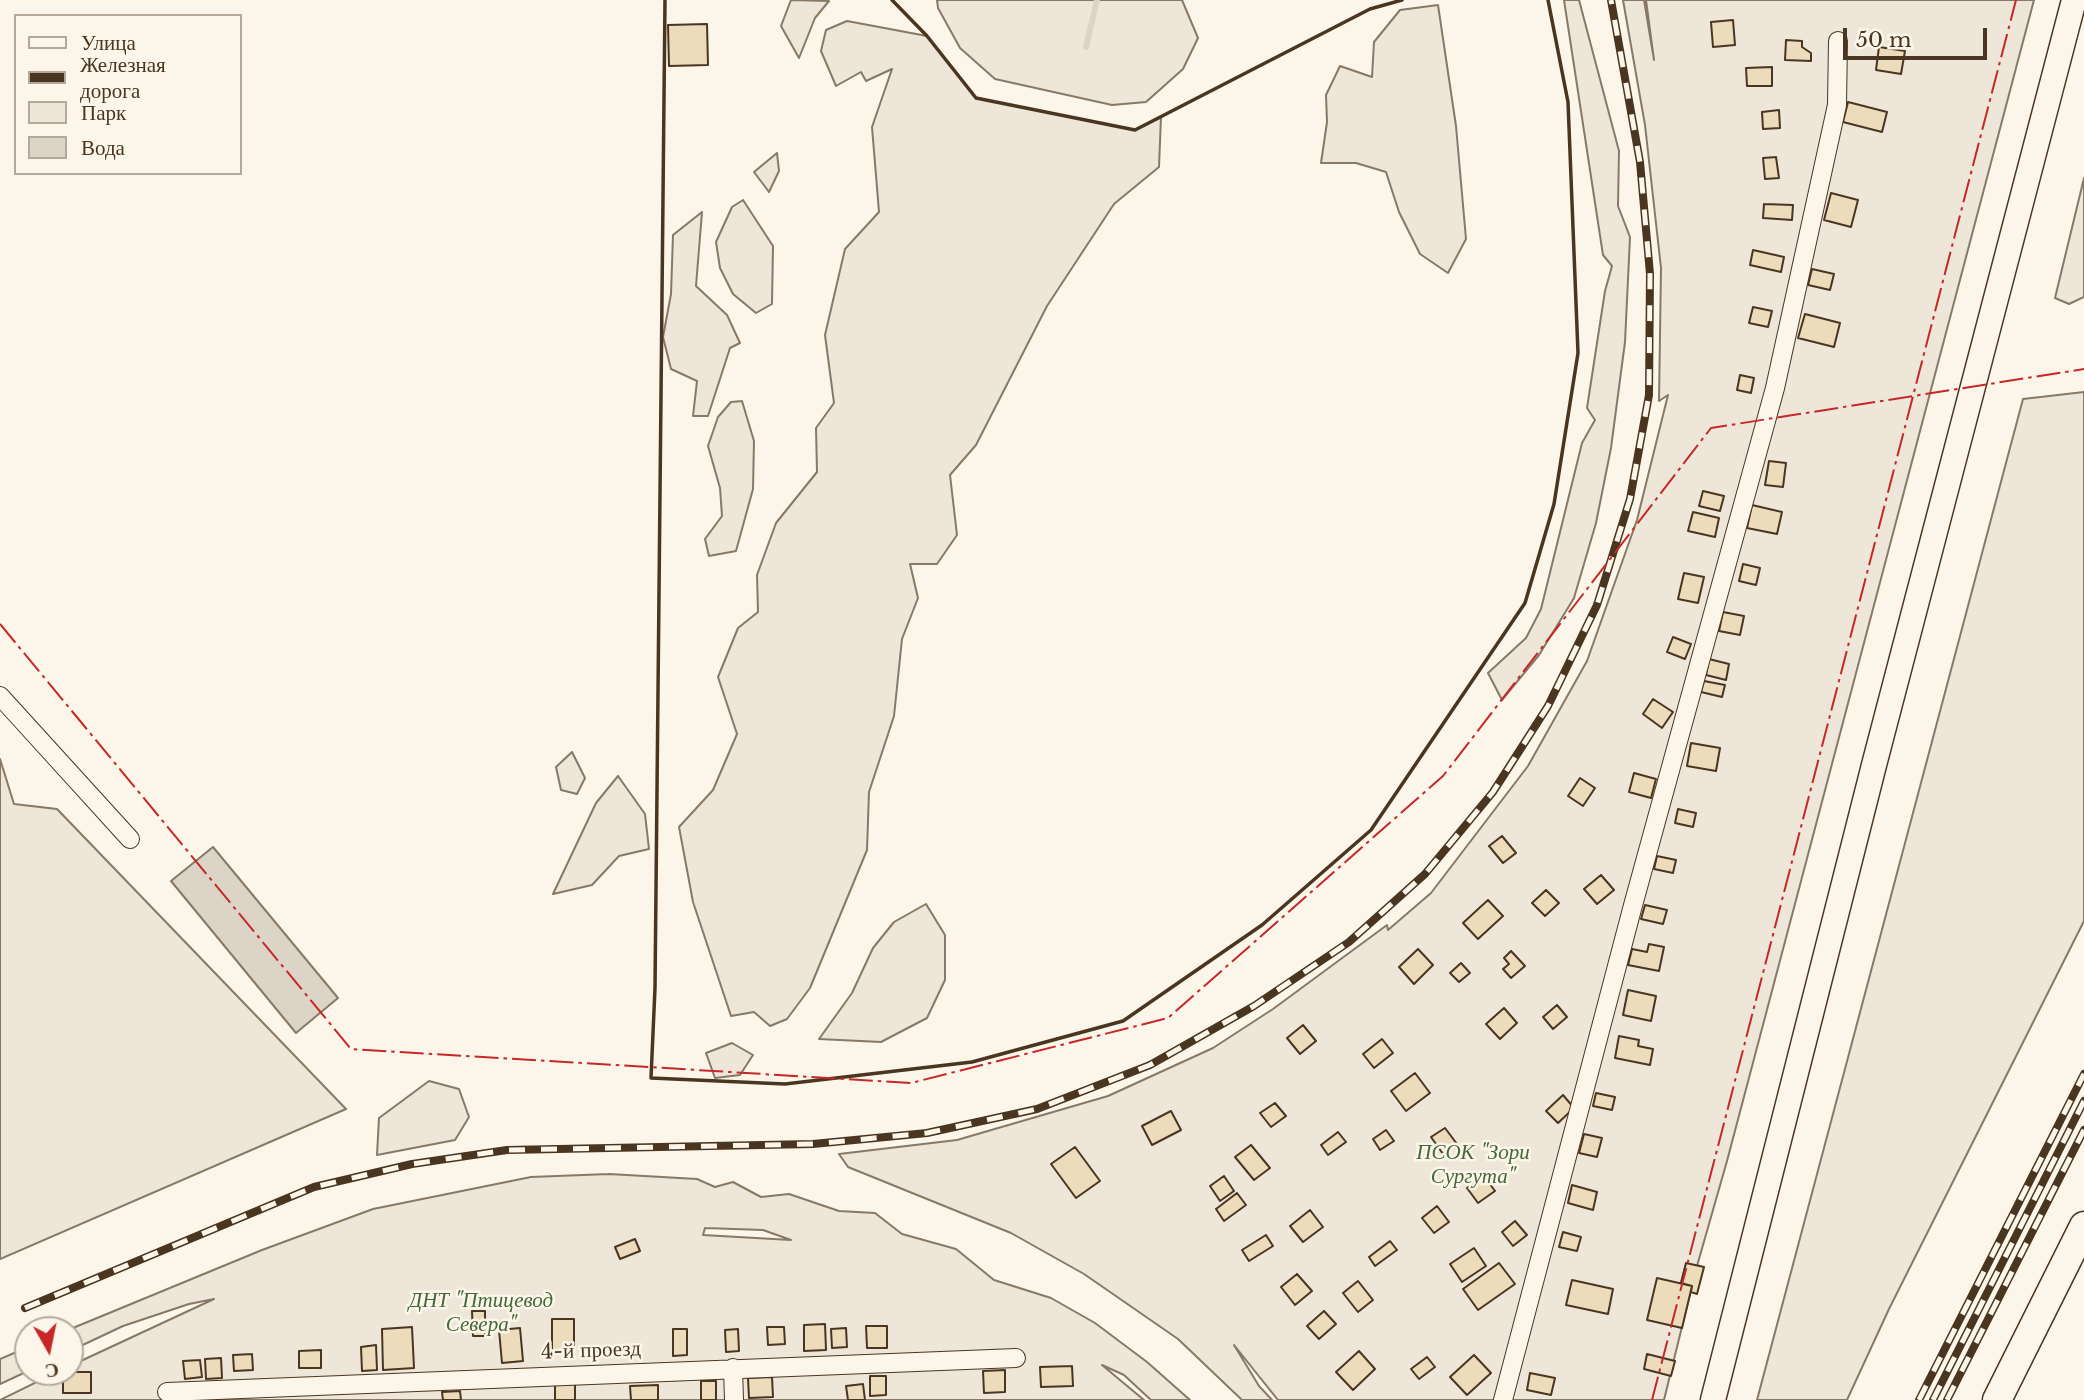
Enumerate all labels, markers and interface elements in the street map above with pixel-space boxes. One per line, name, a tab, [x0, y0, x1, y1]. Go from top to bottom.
legend	[14, 14, 242, 175]
scale bar	[1846, 14, 1990, 58]
text: 50 m	[1856, 27, 1911, 53]
text: Улица	[81, 30, 136, 56]
text: Железная дорога	[80, 52, 166, 104]
text: Парк	[81, 100, 126, 126]
text: Вода	[81, 135, 125, 161]
park label: ПСОК "Зори Сургута"	[1416, 1140, 1530, 1190]
park label: ДНТ "Птицевод Севера"	[409, 1288, 553, 1338]
north arrow	[14, 1316, 84, 1386]
street label: 4-й проезд	[541, 1337, 641, 1365]
text: С	[43, 1358, 61, 1383]

